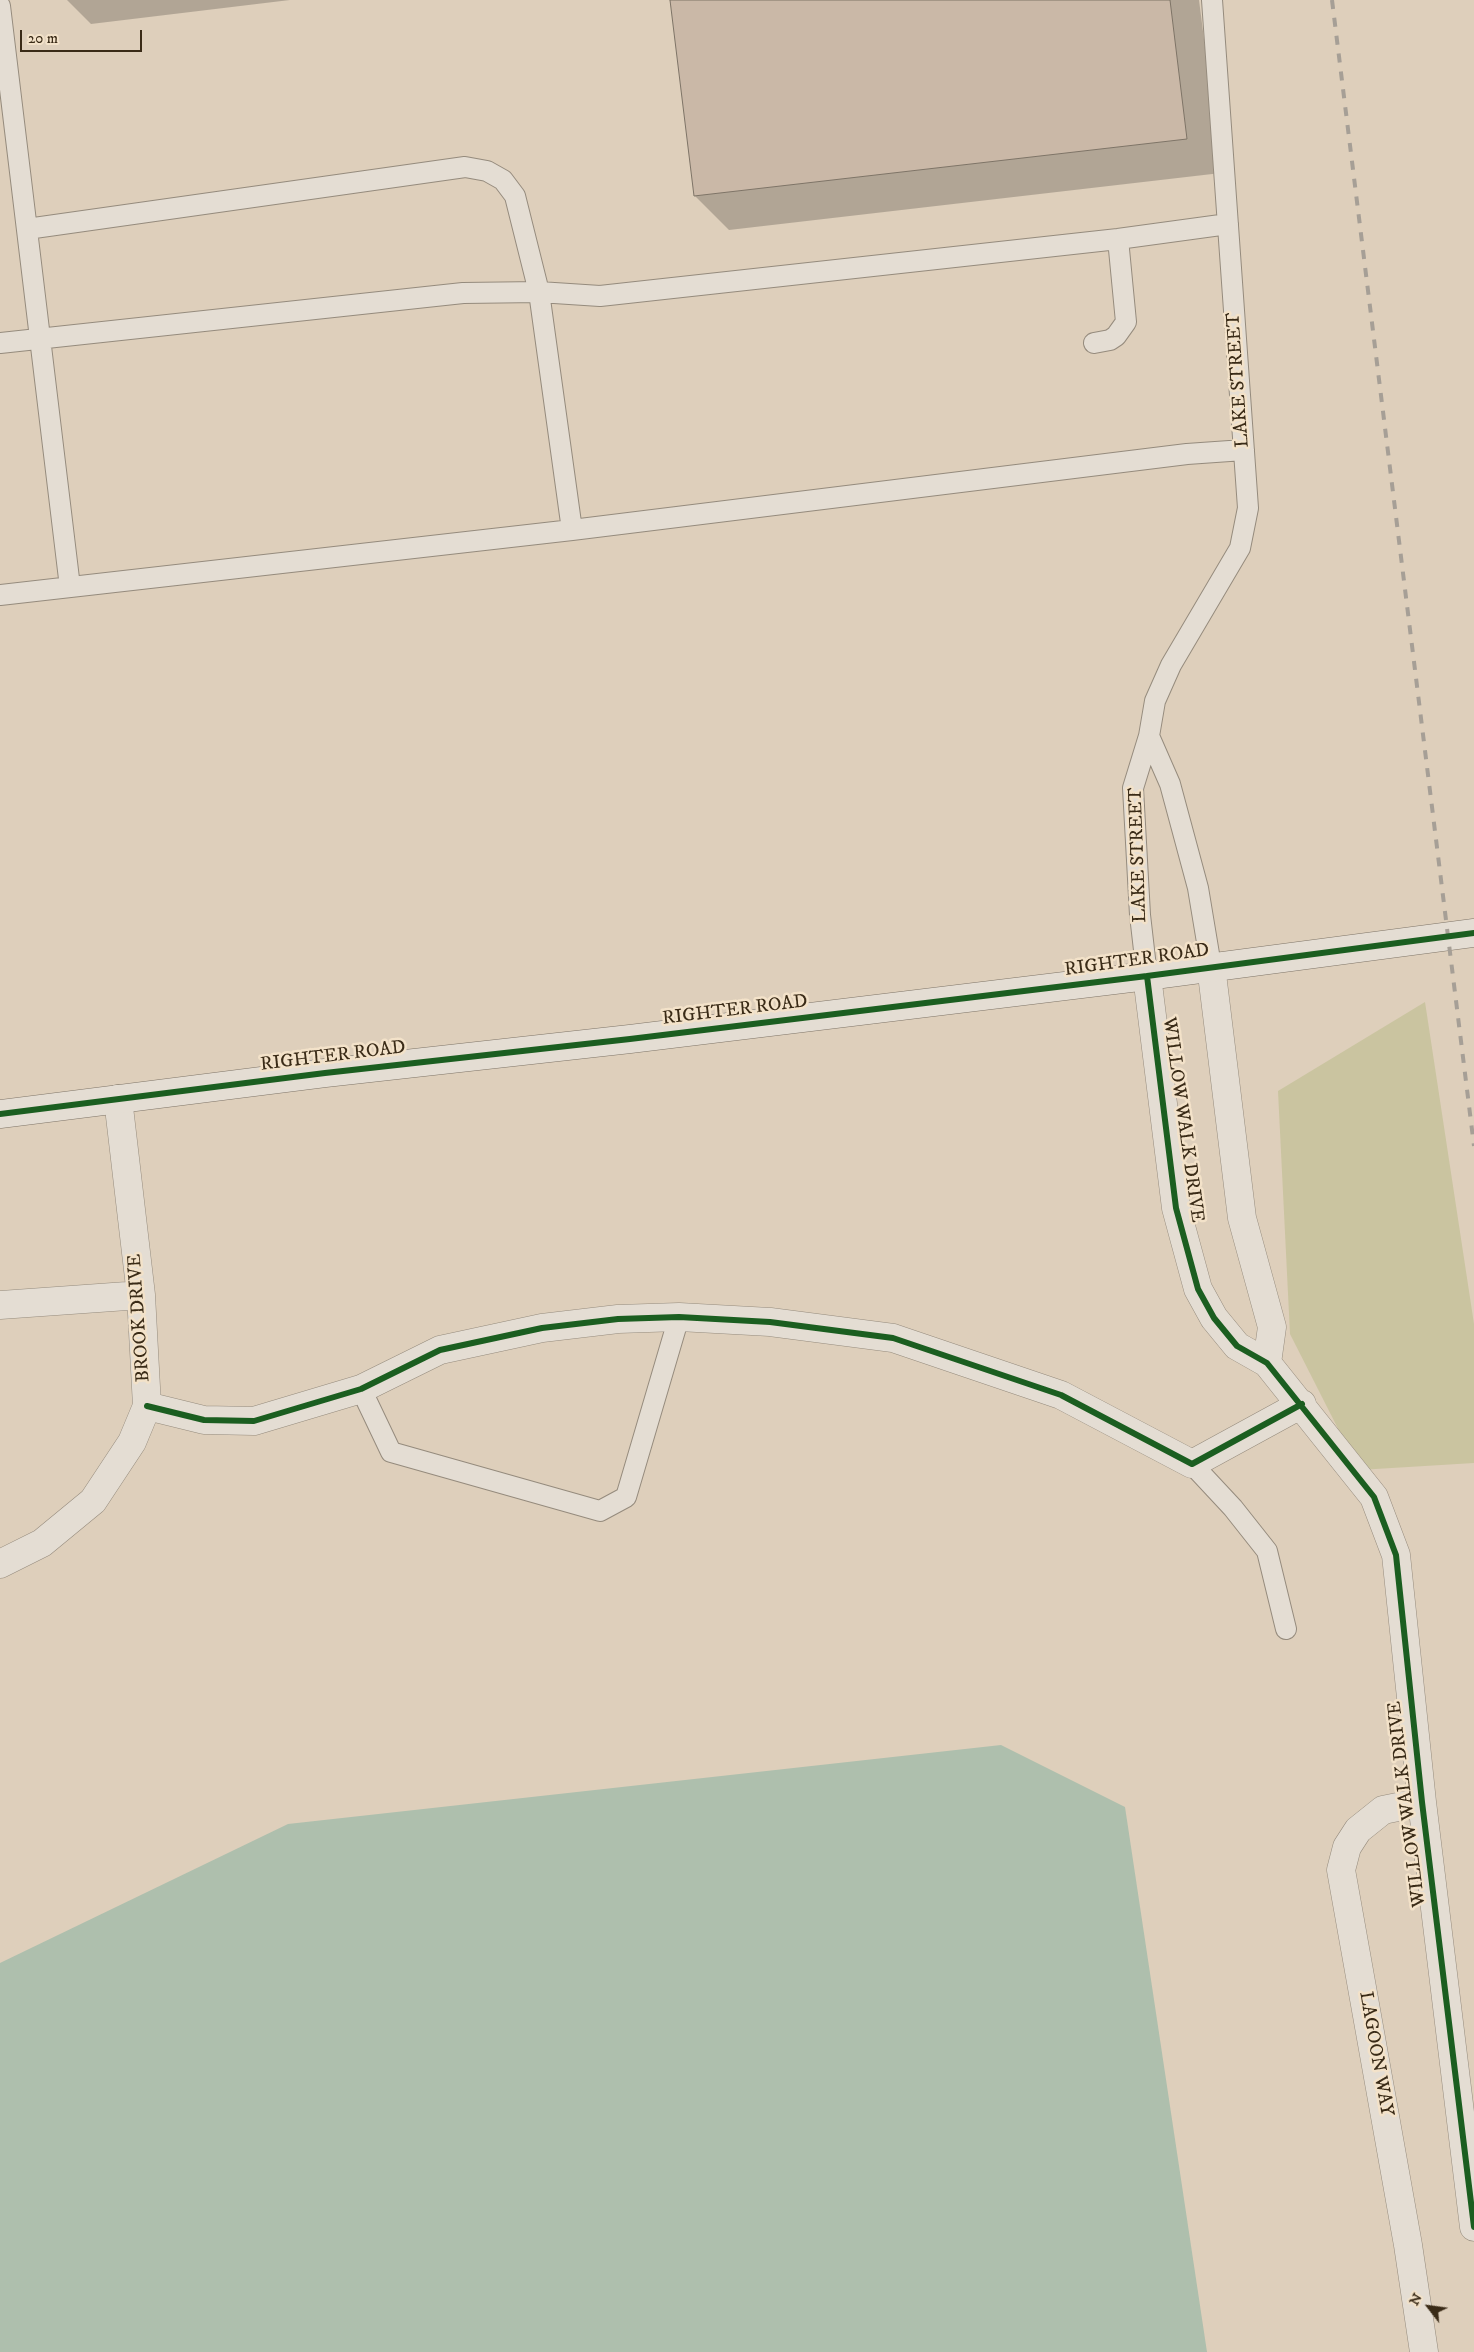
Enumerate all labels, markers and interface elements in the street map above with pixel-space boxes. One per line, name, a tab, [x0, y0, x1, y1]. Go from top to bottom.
scale bar	[22, 20, 145, 52]
text: 20 m	[28, 29, 58, 48]
street label: LAKE STREET	[1223, 312, 1255, 448]
street label: LAKE STREET	[1125, 787, 1153, 923]
street label: RIGHTER ROAD	[1063, 940, 1211, 982]
street label: RIGHTER ROAD	[661, 991, 809, 1031]
street label: WILLOW WALK DRIVE	[1156, 1016, 1208, 1224]
street label: RIGHTER ROAD	[259, 1037, 407, 1077]
street label: BROOK DRIVE	[124, 1253, 156, 1383]
street label: WILLOW WALK DRIVE	[1384, 1700, 1432, 1908]
street label: LAGOON WAY	[1353, 1990, 1397, 2118]
north arrow	[1404, 2282, 1454, 2332]
text: N	[1405, 2290, 1427, 2309]

